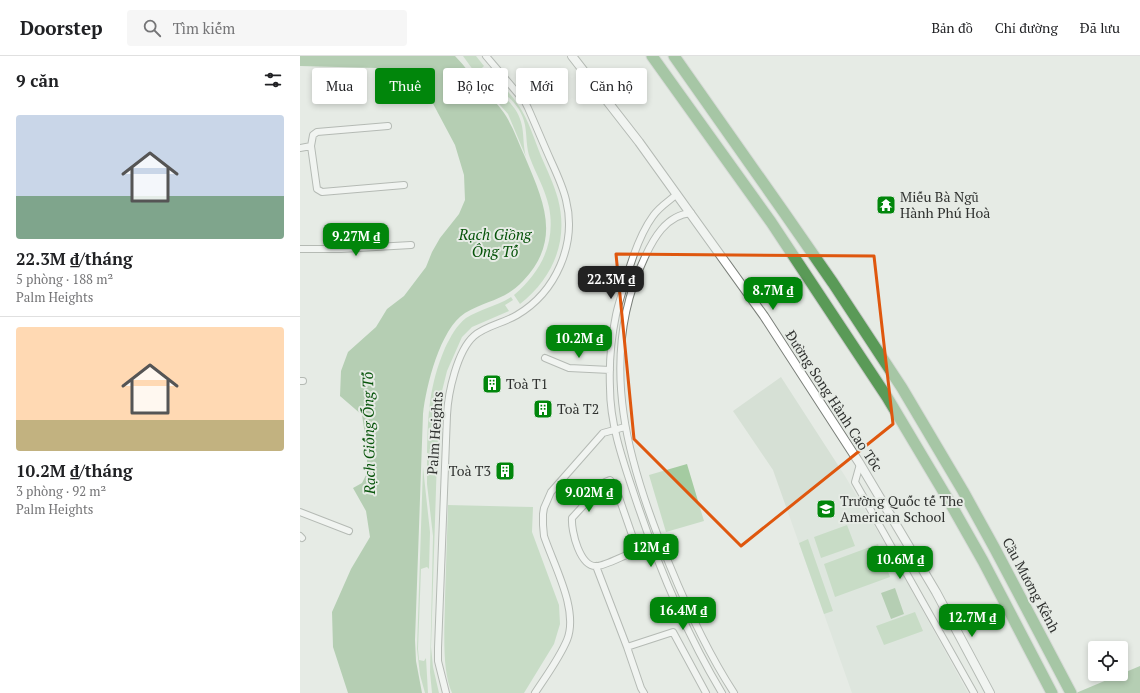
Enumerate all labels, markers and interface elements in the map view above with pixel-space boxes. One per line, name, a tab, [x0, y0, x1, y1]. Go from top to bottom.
search box	[127, 10, 407, 46]
text: Doorstep	[20, 15, 103, 40]
icon: search	[141, 17, 163, 39]
text: Tìm kiếm	[173, 18, 235, 38]
text: Bản đồ	[931, 18, 973, 37]
text: Chỉ đường	[995, 18, 1058, 37]
text: Đã lưu	[1080, 18, 1120, 37]
chip: Mua	[312, 68, 367, 104]
chip: Thuê	[375, 68, 435, 104]
chip: Bộ lọc	[443, 68, 508, 104]
chip: Mới	[516, 68, 568, 104]
chip: Căn hộ	[576, 68, 647, 104]
text: 9 căn	[16, 69, 59, 92]
icon: filters	[262, 69, 284, 91]
icon: home	[114, 141, 186, 213]
place label: Miếu Bà Ngũ Hành Phú Hoà	[900, 187, 990, 222]
temple icon: Miếu Bà Ngũ Hành Phú Hoà	[875, 194, 897, 216]
pin: 9.27M ₫	[319, 223, 393, 257]
water label: Rạch Giồng Ông Tố	[458, 224, 533, 261]
text: 9.27M ₫	[332, 227, 380, 245]
text: 22.3M ₫/tháng	[16, 247, 132, 270]
pin: 22.3M ₫	[574, 266, 648, 300]
text: 5 phòng · 188 m²	[16, 270, 113, 288]
text: 22.3M ₫	[587, 270, 635, 288]
pin: 8.7M ₫	[740, 277, 806, 311]
text: 8.7M ₫	[753, 281, 793, 299]
text: Palm Heights	[16, 288, 93, 306]
pin: 10.2M ₫	[542, 325, 616, 359]
street label: Đường Song Hành Cao Tốc	[782, 326, 887, 475]
text: 10.2M ₫	[555, 329, 603, 347]
icon: home	[114, 353, 186, 425]
water label: Rạch Giống Ống Tố	[357, 371, 379, 496]
building icon: Toà T1	[481, 373, 503, 395]
place label: Toà T1	[506, 374, 548, 393]
street label: Palm Heights	[422, 391, 447, 475]
building icon: Toà T2	[532, 398, 554, 420]
place label: Toà T2	[557, 399, 599, 418]
text: 10.2M ₫/tháng	[16, 459, 132, 482]
building icon: Toà T3	[494, 460, 516, 482]
place label: Toà T3	[449, 461, 491, 480]
pin: 9.02M ₫	[552, 479, 626, 513]
text: 3 phòng · 92 m²	[16, 482, 106, 500]
text: 9.02M ₫	[565, 483, 613, 501]
place label: Trường Quốc tế The American School	[840, 491, 963, 526]
school or university icon: Trường Quốc tế The American School	[815, 498, 837, 520]
text: Palm Heights	[16, 500, 93, 518]
pin: 12M ₫	[623, 534, 679, 568]
street label: Cầu Mương Kênh	[998, 534, 1064, 636]
text: 12M ₫	[633, 538, 669, 556]
pin: 10.6M ₫	[863, 546, 937, 580]
text: 10.6M ₫	[876, 550, 924, 568]
pin: 16.4M ₫	[646, 597, 720, 631]
text: 16.4M ₫	[659, 601, 707, 619]
pin: 12.7M ₫	[935, 604, 1009, 638]
text: 12.7M ₫	[948, 608, 996, 626]
map controls	[1088, 641, 1128, 681]
button: locate	[1088, 641, 1128, 681]

